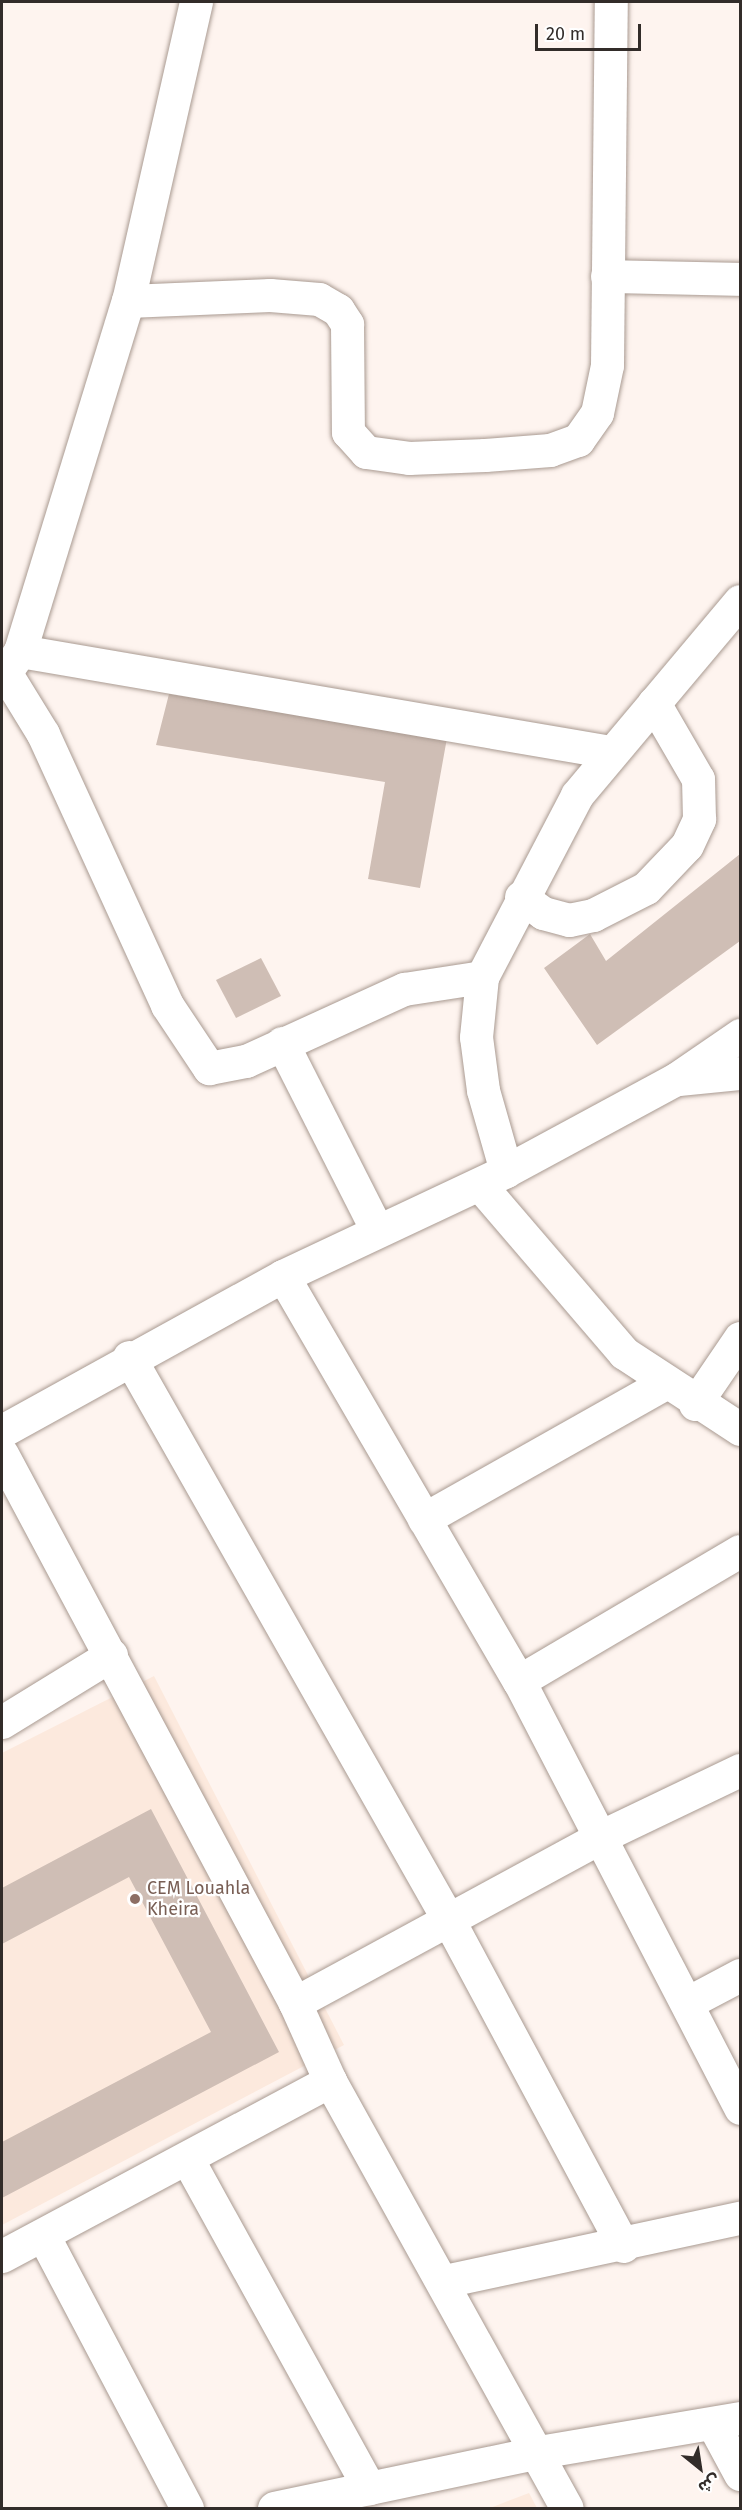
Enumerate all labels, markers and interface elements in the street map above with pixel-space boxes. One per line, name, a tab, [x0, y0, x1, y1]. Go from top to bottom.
scale bar	[538, 12, 644, 50]
text: 20 m	[546, 23, 585, 45]
place label: CEM Louahla Kheira	[147, 1878, 250, 1920]
marker: CEM Louahla Kheira	[128, 1892, 142, 1906]
north arrow	[670, 2438, 730, 2498]
text: ش	[695, 2470, 723, 2498]

